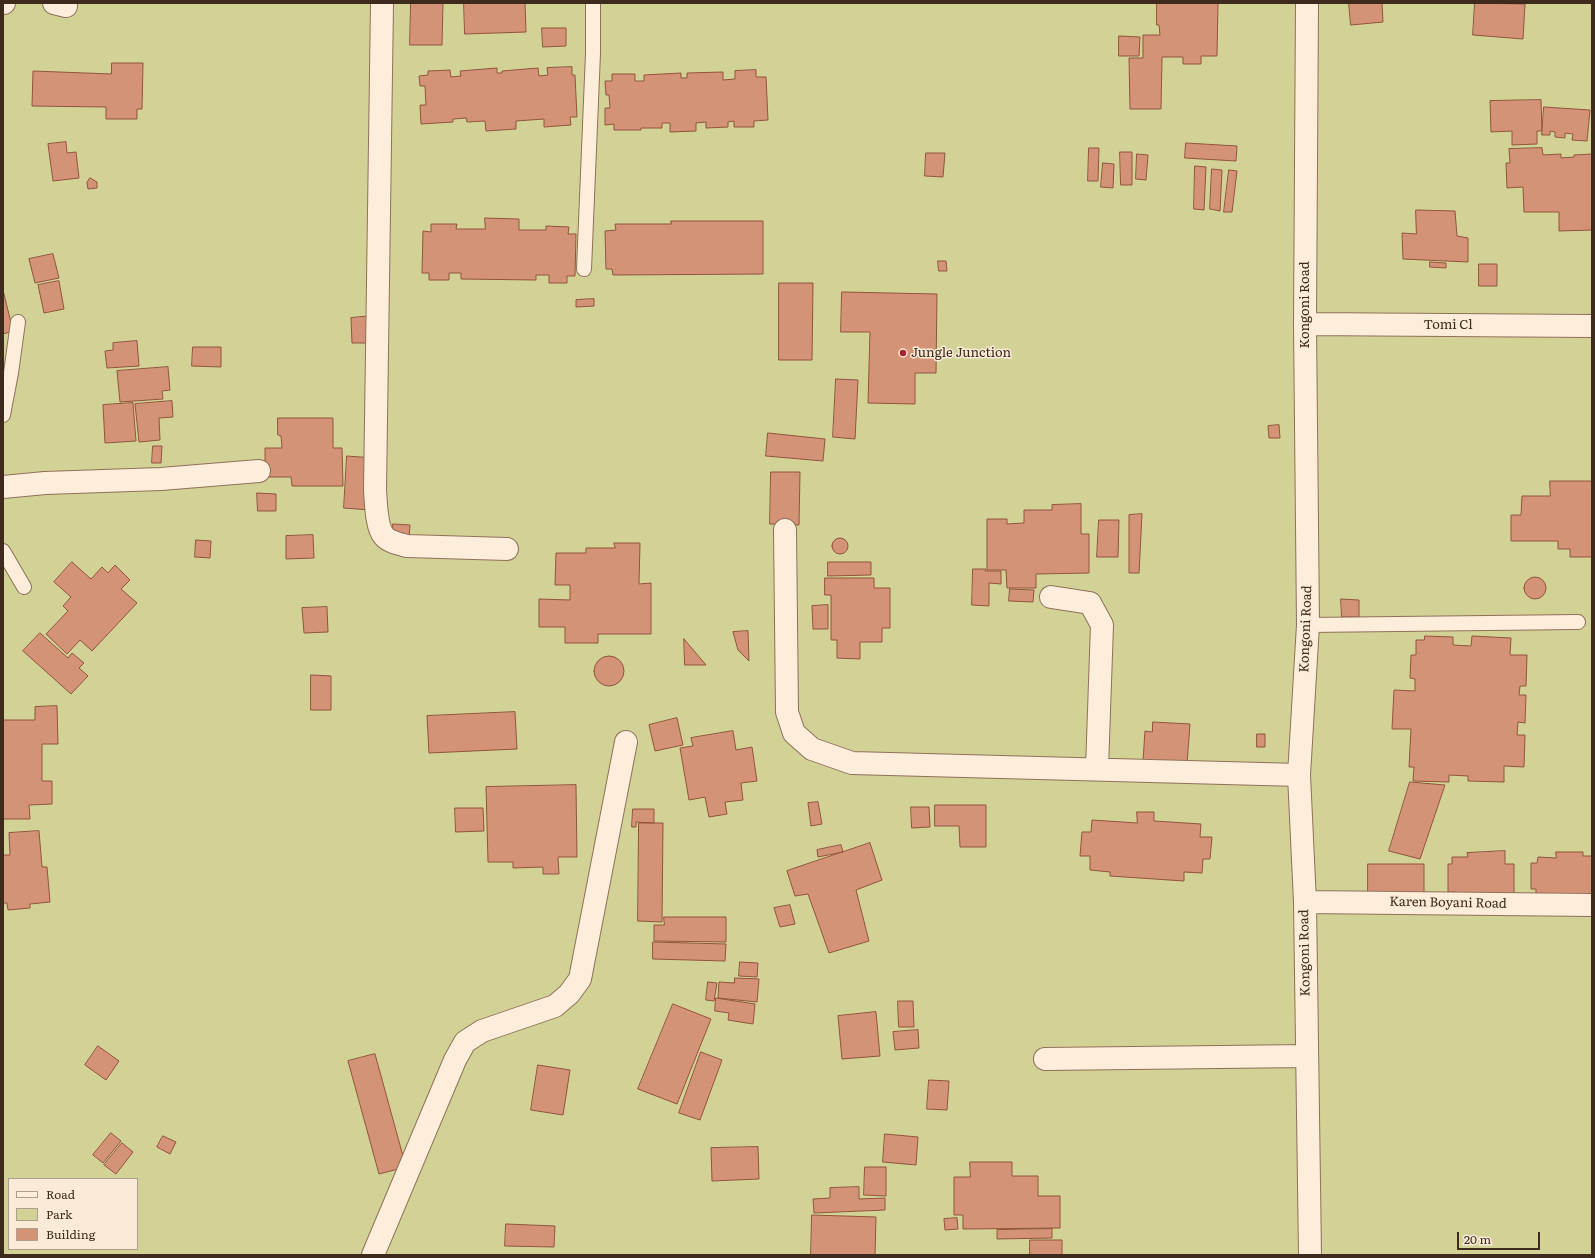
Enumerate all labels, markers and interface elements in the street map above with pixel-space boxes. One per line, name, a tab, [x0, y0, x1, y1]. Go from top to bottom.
street label: Kongoni Road	[1297, 261, 1313, 349]
street label: Tomi Cl	[1423, 317, 1473, 333]
place label: Jungle Junction	[911, 345, 1011, 361]
marker: Jungle Junction	[898, 348, 908, 358]
street label: Kongoni Road	[1297, 585, 1315, 673]
street label: Karen Boyani Road	[1389, 894, 1507, 912]
street label: Kongoni Road	[1296, 909, 1314, 997]
legend	[8, 1178, 138, 1250]
text: Road	[46, 1185, 75, 1203]
text: Park	[46, 1205, 72, 1223]
scale bar	[1459, 1224, 1542, 1250]
text: Building	[46, 1225, 95, 1243]
text: 20 m	[1464, 1230, 1491, 1248]

